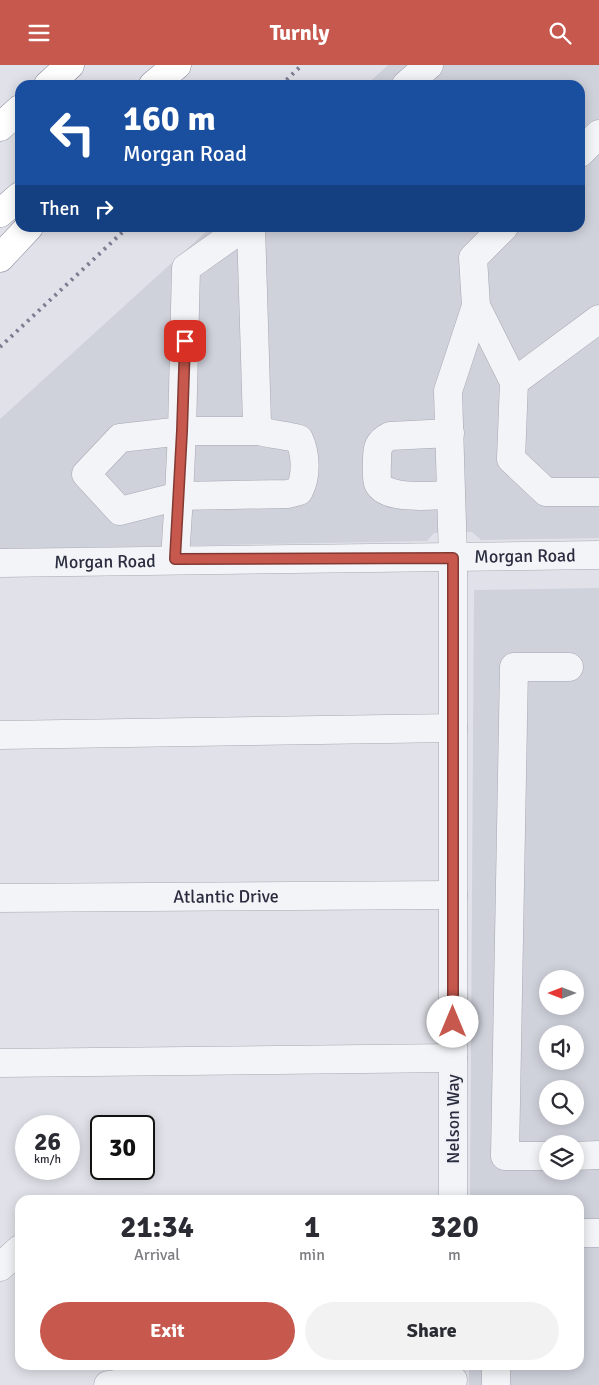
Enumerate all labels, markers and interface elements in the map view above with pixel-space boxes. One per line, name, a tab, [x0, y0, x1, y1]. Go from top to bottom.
icon: menu	[25, 19, 53, 47]
text: Turnly	[270, 19, 329, 46]
icon: search	[546, 19, 574, 47]
text: 160 m	[123, 97, 216, 140]
icon: left	[40, 100, 105, 165]
text: Morgan Road	[123, 140, 247, 167]
icon: right	[90, 195, 118, 223]
text: Then	[40, 197, 80, 221]
pin	[164, 320, 206, 362]
icon: arrive	[171, 327, 199, 355]
street label: Morgan Road	[474, 544, 576, 568]
street label: Morgan Road	[54, 550, 156, 573]
street label: Atlantic Drive	[173, 885, 279, 908]
north arrow	[539, 970, 584, 1015]
map controls	[539, 970, 584, 1180]
position arrow	[426, 995, 478, 1047]
button: sound	[539, 1025, 584, 1070]
street label: Nelson Way	[442, 1074, 464, 1164]
button: search	[539, 1080, 584, 1125]
speed limit sign: 30	[90, 1115, 155, 1180]
text: 26	[34, 1126, 61, 1157]
button: layers	[539, 1135, 584, 1180]
text: km/h	[34, 1152, 61, 1167]
text: 21:34	[120, 1209, 194, 1246]
text: 1	[304, 1209, 320, 1246]
text: 320	[430, 1209, 479, 1246]
text: Arrival	[134, 1245, 180, 1265]
text: min	[299, 1245, 325, 1265]
text: m	[448, 1245, 461, 1265]
button: Exit	[40, 1302, 295, 1360]
button: Share	[305, 1302, 559, 1360]

